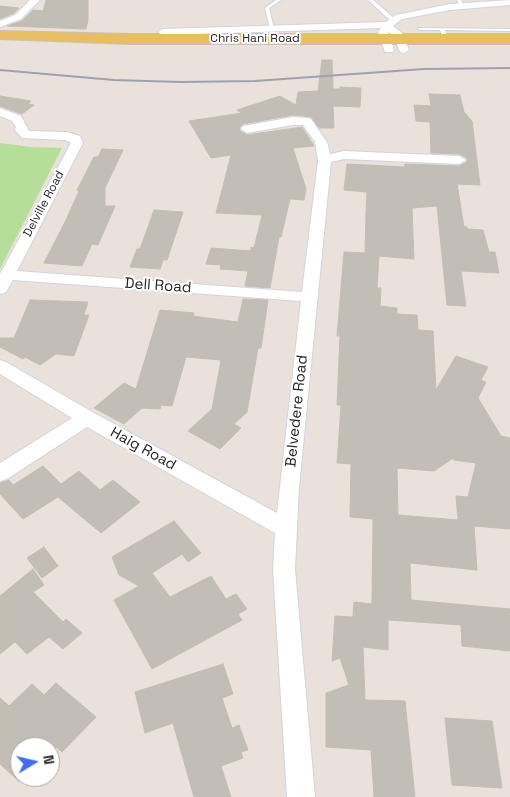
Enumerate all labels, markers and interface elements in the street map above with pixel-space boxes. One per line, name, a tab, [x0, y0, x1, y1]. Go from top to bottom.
street label: Chris Hani Road	[210, 32, 300, 46]
street label: Delville Road	[21, 168, 67, 240]
street label: Dell Road	[124, 275, 192, 297]
street label: Belvedere Road	[282, 354, 312, 468]
street label: Haig Road	[107, 424, 179, 474]
north arrow	[10, 737, 60, 787]
text: N	[39, 754, 58, 766]

